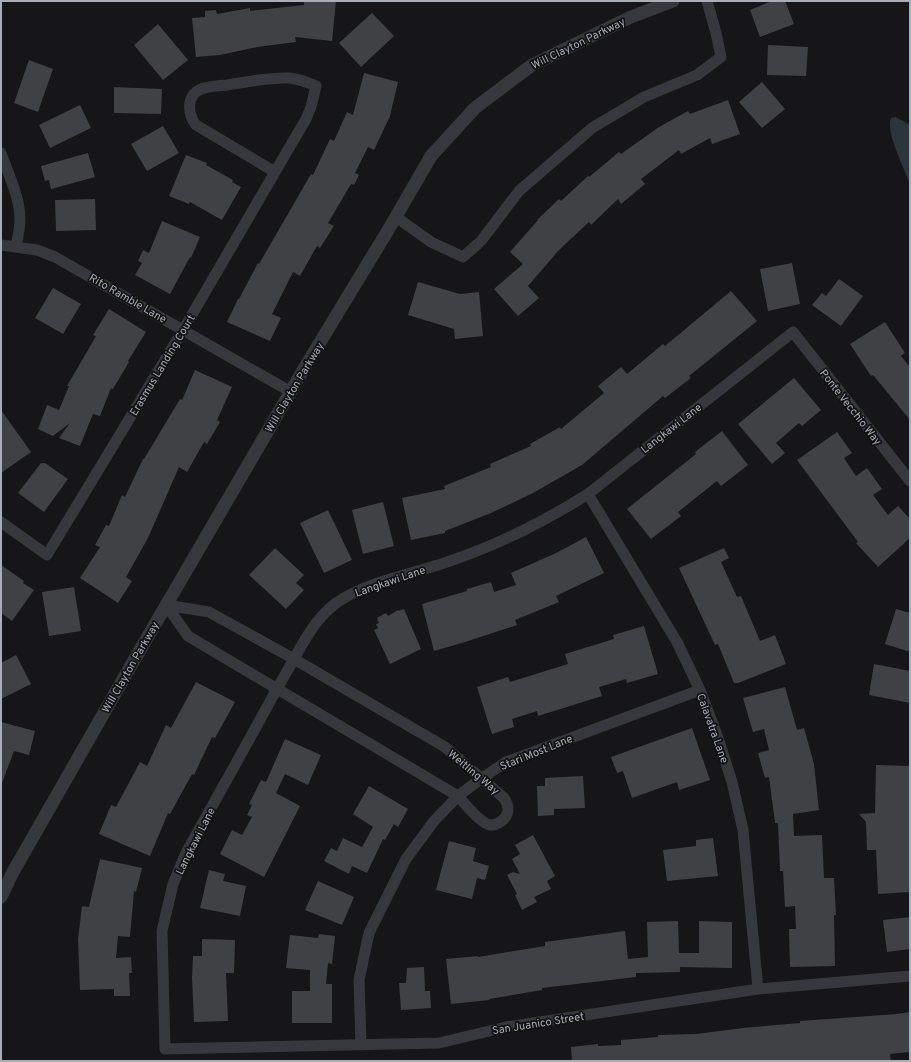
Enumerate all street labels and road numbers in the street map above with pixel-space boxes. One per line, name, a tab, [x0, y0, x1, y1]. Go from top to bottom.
street label: Will Clayton Parkway	[529, 15, 628, 73]
street label: Rito Ramble Lane	[86, 271, 169, 327]
street label: Erasmus Landing Court	[127, 312, 199, 419]
street label: Will Clayton Parkway	[262, 340, 327, 435]
street label: Ponte Vecchio Way	[816, 367, 884, 449]
street label: Langkawi Lane	[638, 401, 705, 457]
street label: Langkawi Lane	[353, 563, 427, 601]
street label: Will Clayton Parkway	[99, 619, 163, 716]
street label: Calavatra Lane	[693, 692, 731, 765]
street label: Stari Most Lane	[498, 732, 575, 774]
street label: Weitling Way	[445, 747, 502, 798]
street label: Langkawi Lane	[173, 805, 219, 877]
street label: San Juanico Street	[491, 1010, 585, 1038]

